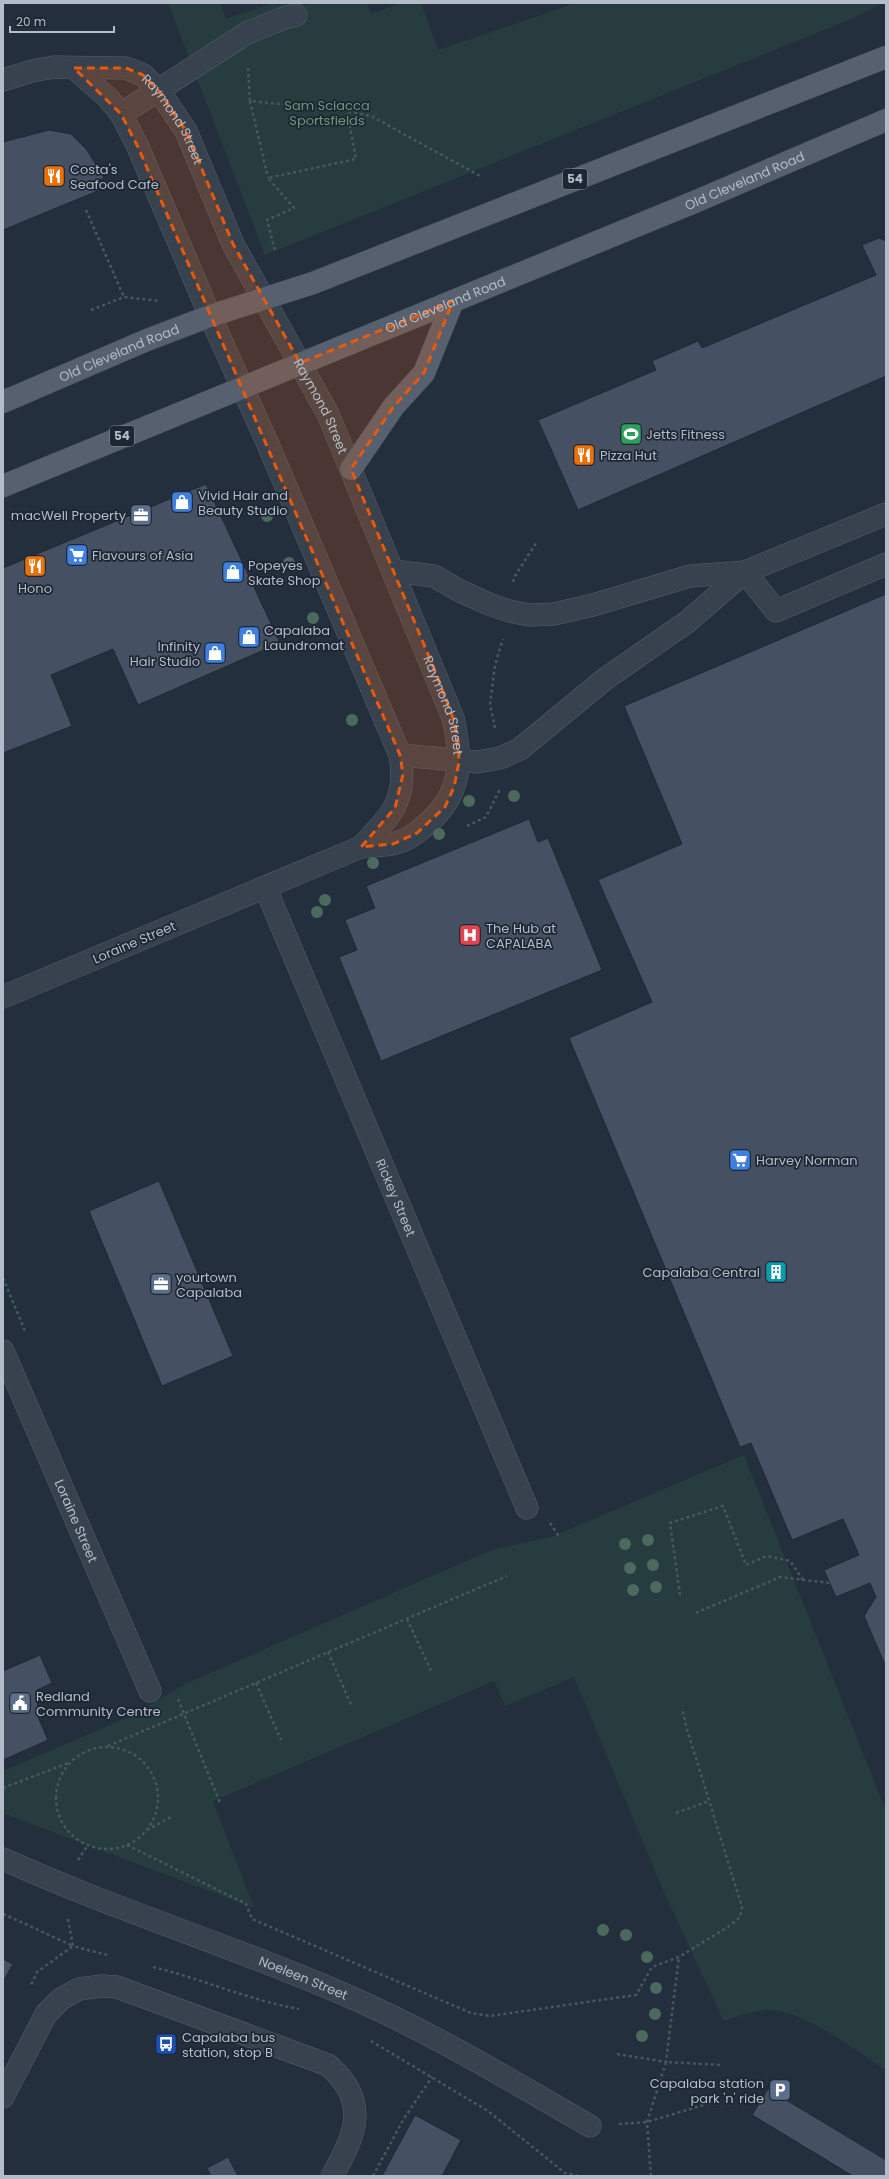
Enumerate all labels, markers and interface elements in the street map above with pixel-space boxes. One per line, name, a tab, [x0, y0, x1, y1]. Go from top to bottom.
scale bar	[10, 8, 114, 34]
text: 20 m	[16, 13, 46, 30]
street label: Raymond Street	[137, 70, 208, 168]
park label: Sam Sciacca Sportsfields	[284, 96, 370, 130]
street label: Old Cleveland Road	[682, 147, 808, 215]
place label: Costa's Seafood Cafe	[70, 160, 159, 194]
restaurant icon: Costa's Seafood Cafe	[41, 163, 67, 189]
road number: 54	[563, 169, 587, 189]
street label: Old Cleveland Road	[382, 272, 509, 338]
street label: Old Cleveland Road	[56, 320, 182, 387]
street label: Raymond Street	[289, 355, 352, 457]
sports icon: Jetts Fitness	[618, 421, 644, 447]
place label: Jetts Fitness	[646, 425, 725, 444]
road number: 54	[110, 426, 134, 446]
restaurant icon: Pizza Hut	[571, 442, 597, 468]
place label: Pizza Hut	[600, 446, 657, 465]
place label: Vivid Hair and Beauty Studio	[198, 486, 288, 520]
shop icon: Vivid Hair and Beauty Studio	[169, 489, 195, 515]
office icon: macWell Property	[128, 502, 154, 528]
place label: macWell Property	[11, 506, 127, 525]
supermarket icon: Flavours of Asia	[64, 542, 90, 568]
place label: Flavours of Asia	[92, 546, 193, 565]
restaurant icon: Hono	[22, 553, 48, 579]
place label: Popeyes Skate Shop	[248, 556, 321, 590]
shop icon: Popeyes Skate Shop	[220, 559, 246, 585]
place label: Hono	[18, 579, 52, 598]
place label: Capalaba Laundromat	[264, 621, 344, 655]
shop icon: Capalaba Laundromat	[236, 624, 262, 650]
place label: Infinity Hair Studio	[130, 637, 201, 671]
shop icon: Infinity Hair Studio	[202, 640, 228, 666]
street label: Raymond Street	[418, 653, 467, 756]
street label: Loraine Street	[90, 916, 179, 969]
place label: The Hub at CAPALABA	[486, 919, 556, 953]
hospital icon: The Hub at CAPALABA	[457, 922, 483, 948]
supermarket icon: Harvey Norman	[727, 1147, 753, 1173]
place label: Harvey Norman	[756, 1151, 858, 1170]
street label: Rickey Street	[371, 1156, 420, 1240]
building icon: Capalaba Central	[763, 1259, 789, 1285]
place label: Capalaba Central	[643, 1263, 760, 1282]
place label: yourtown Capalaba	[176, 1268, 242, 1302]
office icon: yourtown Capalaba	[148, 1271, 174, 1297]
street label: Loraine Street	[50, 1476, 102, 1566]
place label: Redland Community Centre	[36, 1687, 161, 1721]
public building icon: Redland Community Centre	[7, 1690, 33, 1716]
street label: Noeleen Street	[256, 1951, 351, 2005]
place label: Capalaba bus station, stop B	[182, 2028, 276, 2062]
bus stop icon: Capalaba bus station, stop B	[153, 2031, 179, 2057]
place label: Capalaba station park 'n' ride	[650, 2074, 764, 2108]
parking icon: Capalaba station park 'n' ride	[767, 2077, 793, 2103]

